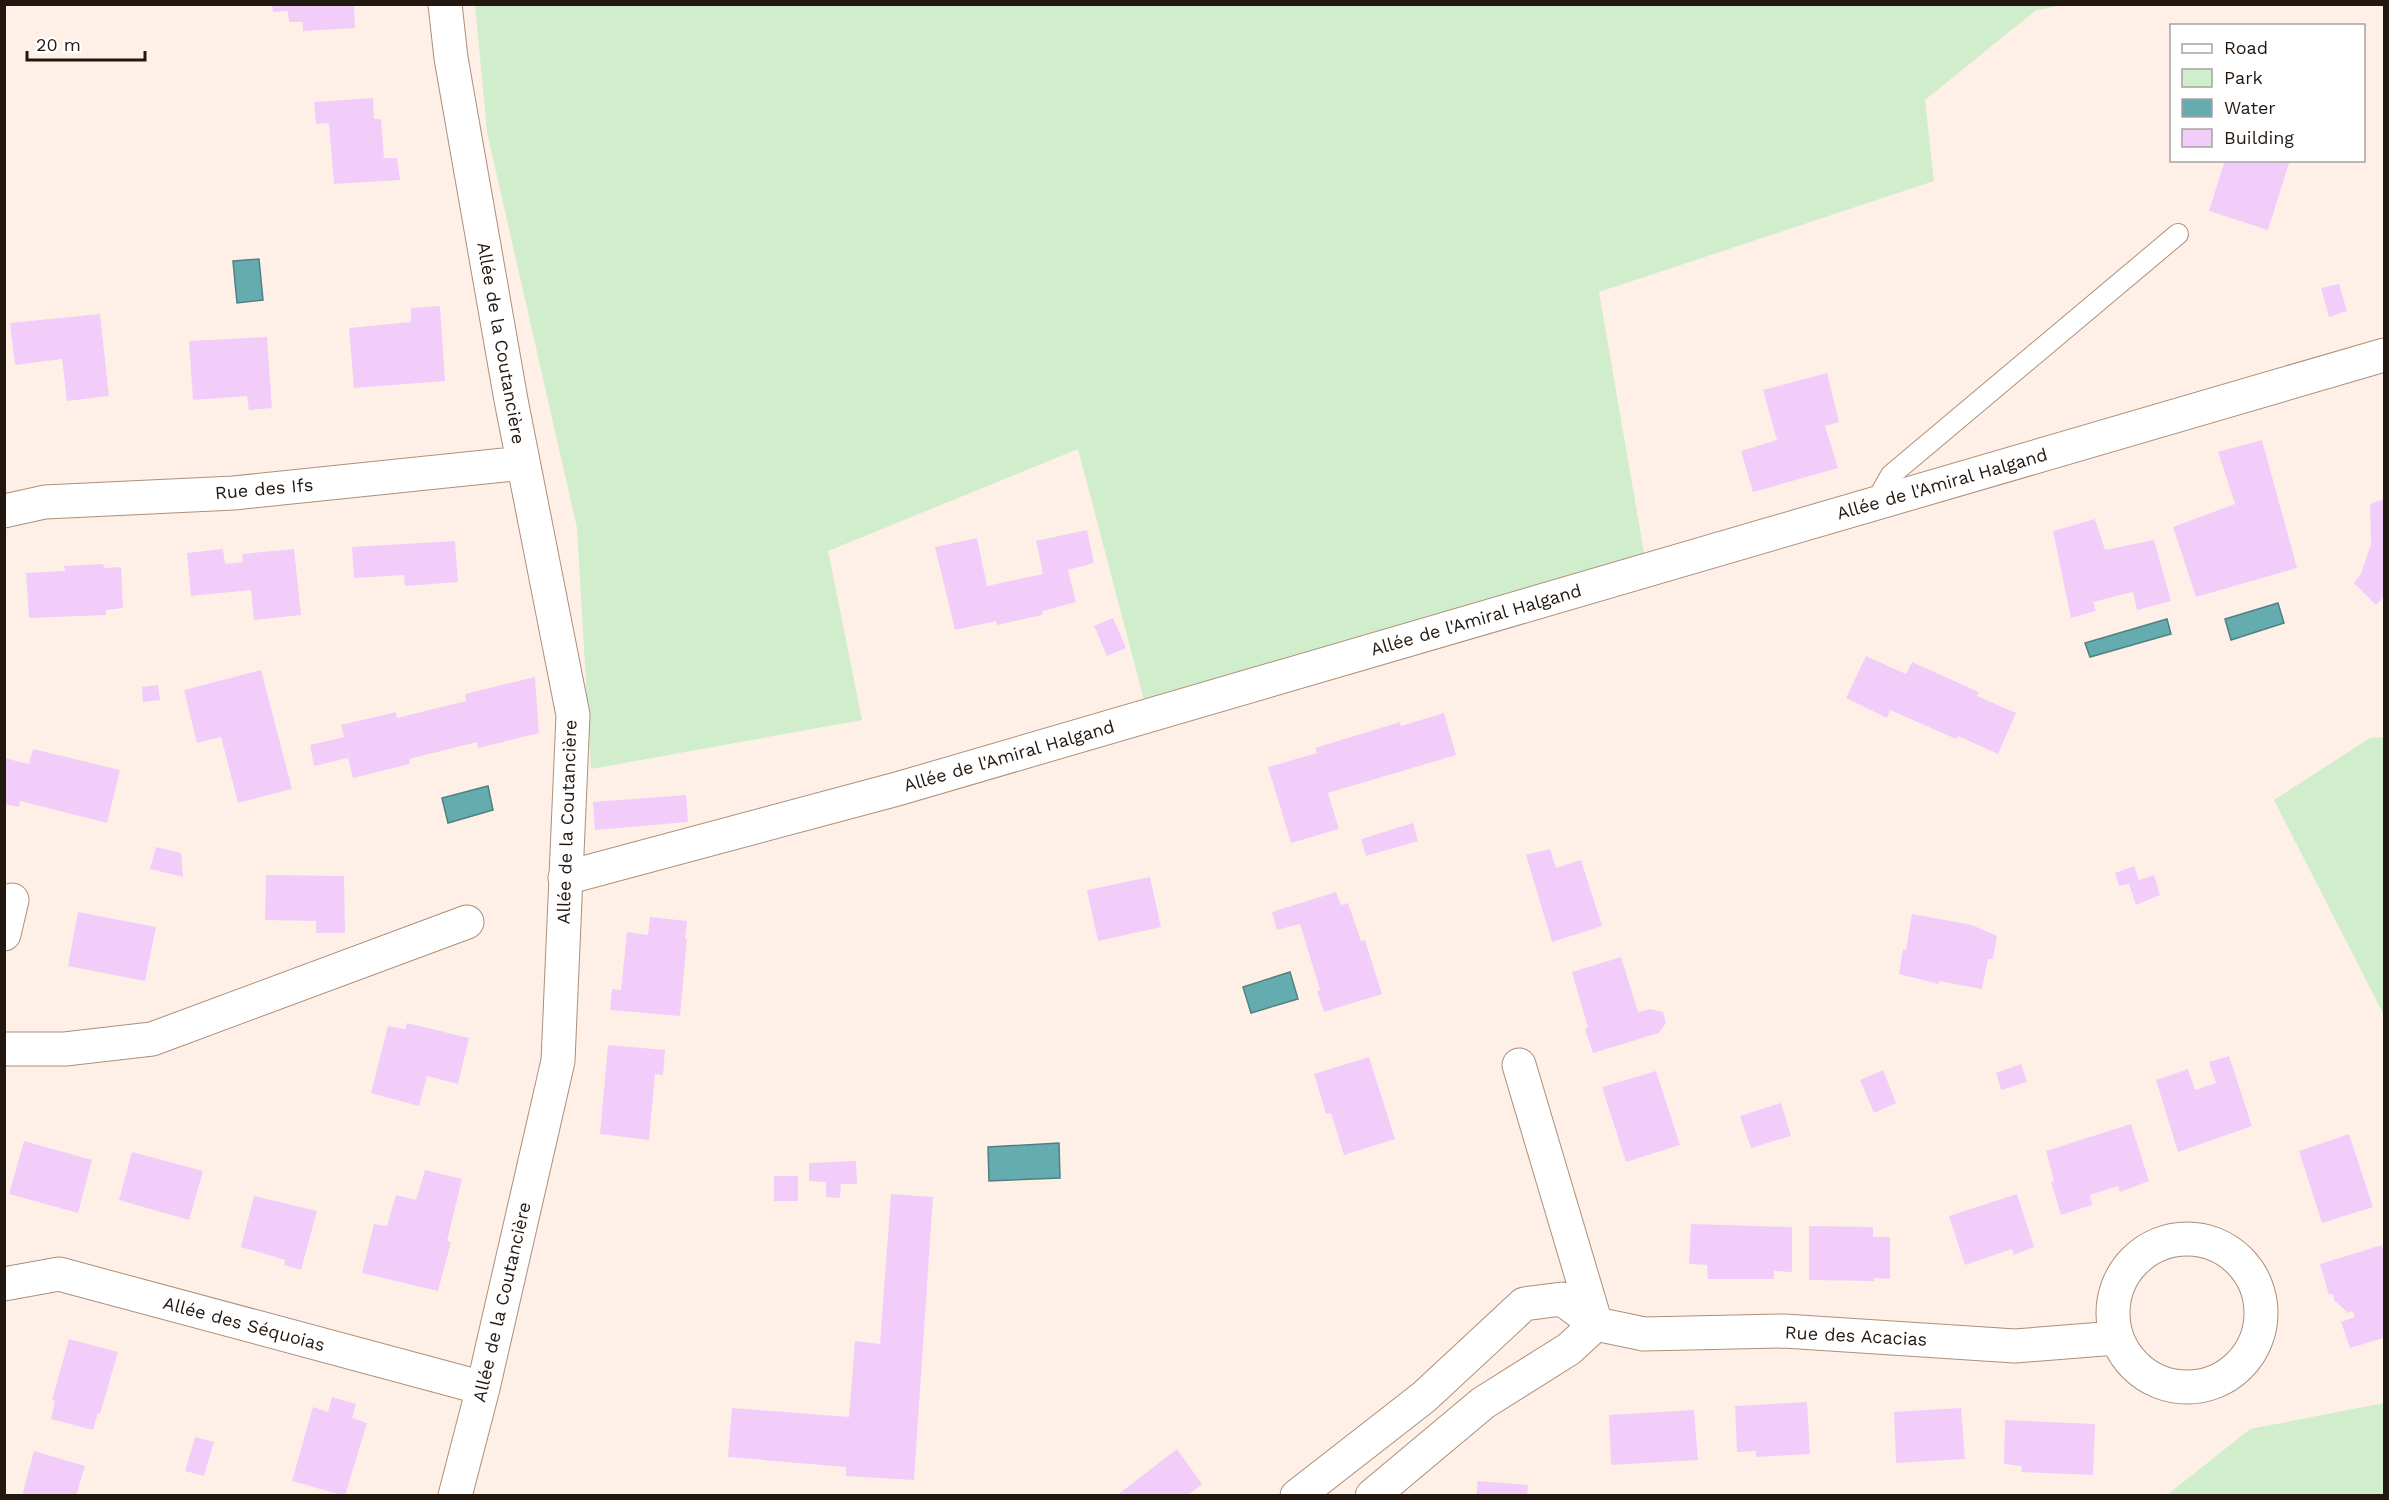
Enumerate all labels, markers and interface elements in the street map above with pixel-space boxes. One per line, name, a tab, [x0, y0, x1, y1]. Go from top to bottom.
scale bar	[27, 24, 146, 62]
legend	[2170, 24, 2365, 162]
text: 20 m	[36, 34, 81, 55]
text: Road	[2224, 37, 2268, 58]
text: Park	[2224, 67, 2263, 88]
text: Water	[2224, 97, 2276, 118]
text: Building	[2224, 127, 2294, 148]
street label: Allée de la Coutancière	[473, 240, 530, 446]
street label: Allée de l'Amiral Halgand	[1834, 443, 2050, 524]
street label: Rue des Ifs	[214, 474, 314, 503]
street label: Allée de l'Amiral Halgand	[1368, 579, 1584, 660]
street label: Allée de l'Amiral Halgand	[901, 715, 1117, 796]
street label: Allée de la Coutancière	[552, 719, 581, 925]
street label: Allée de la Coutancière	[468, 1200, 535, 1404]
street label: Allée des Séquoias	[161, 1292, 327, 1355]
street label: Rue des Acacias	[1784, 1321, 1928, 1350]

